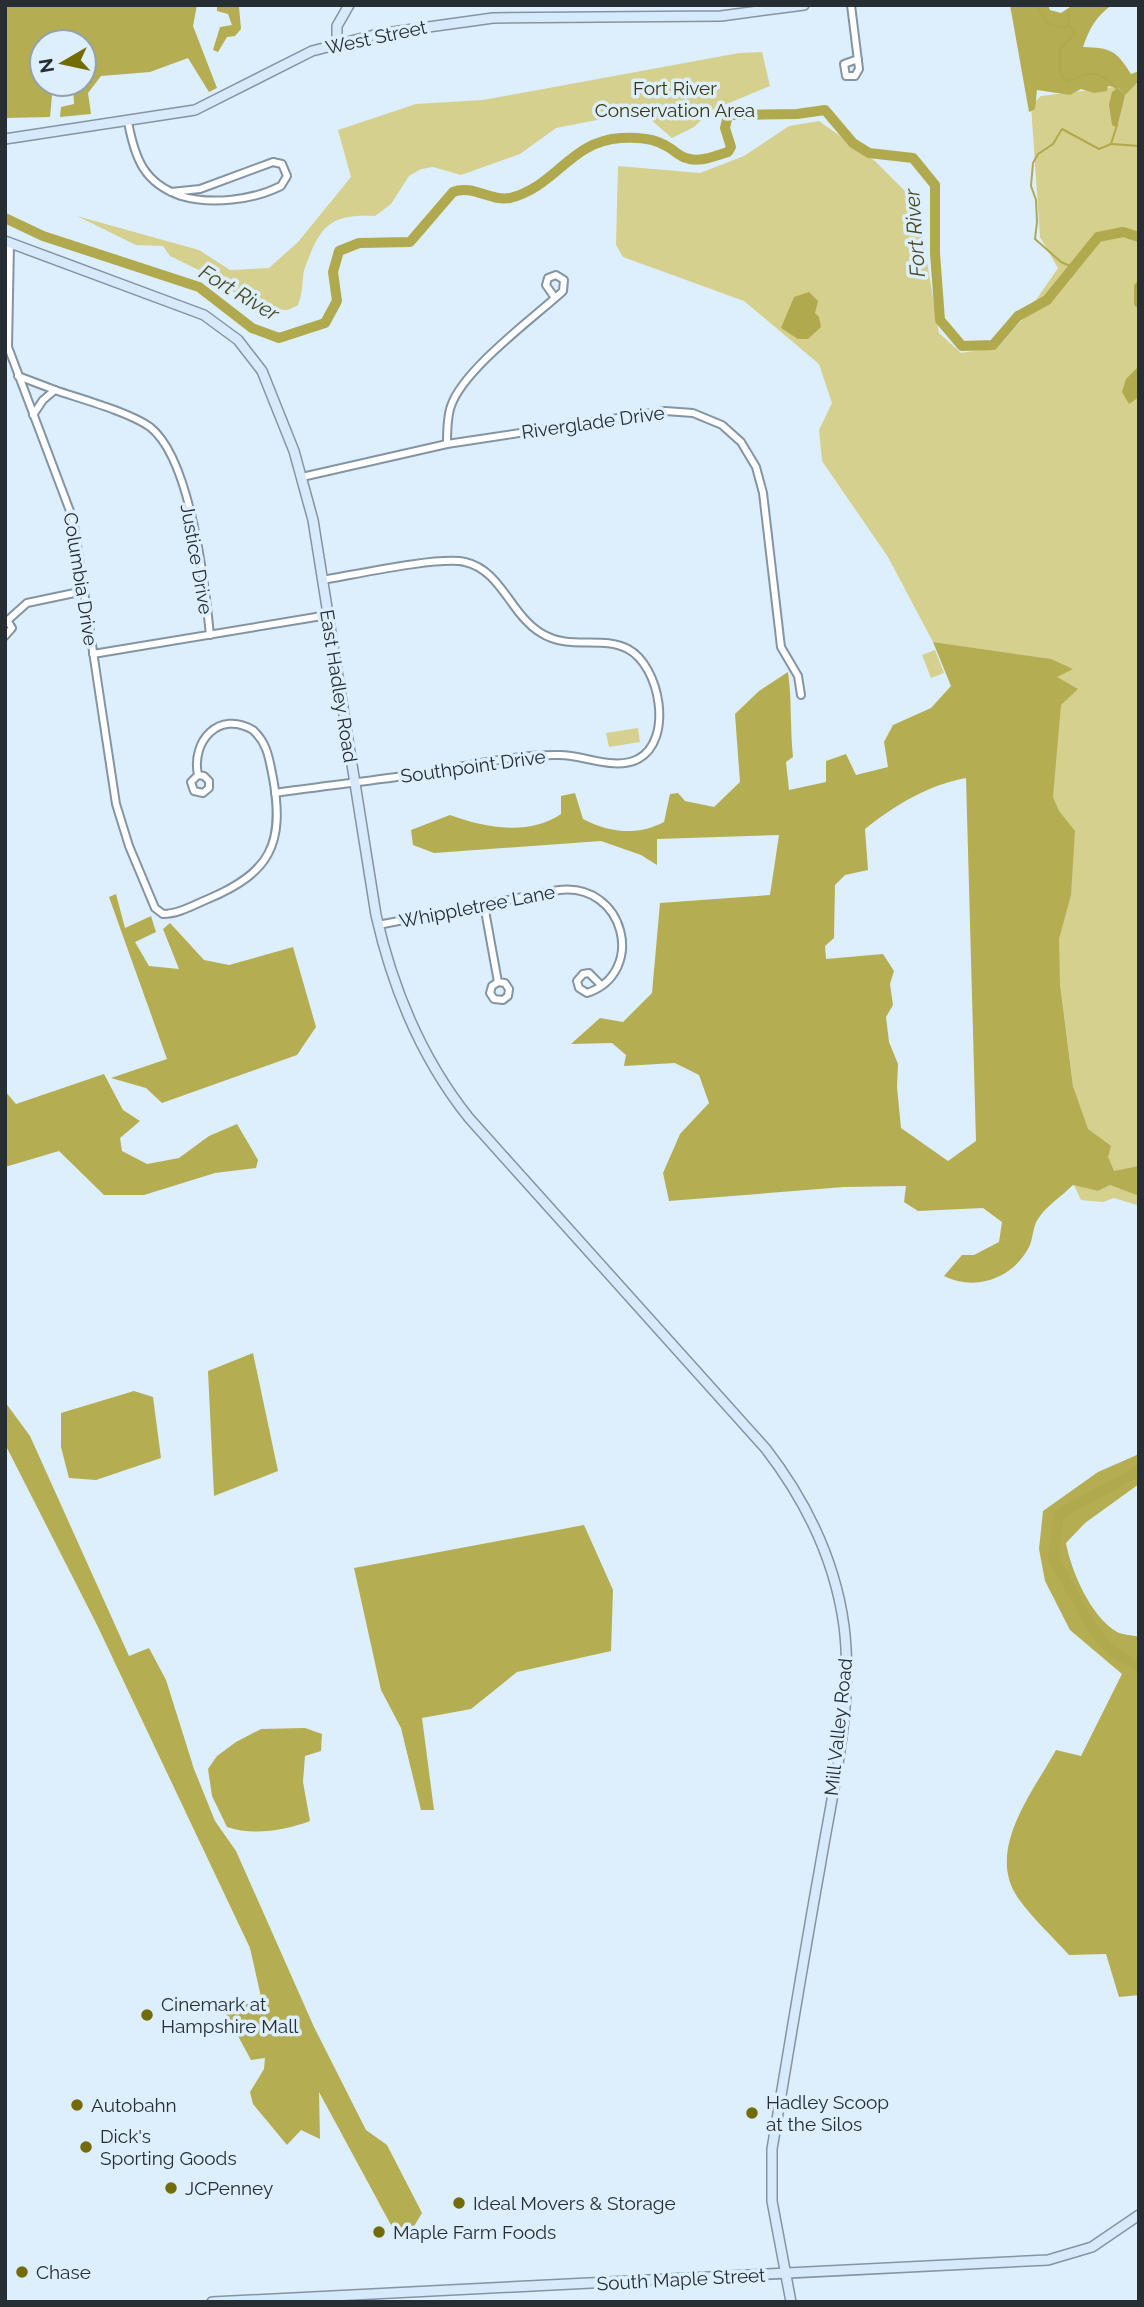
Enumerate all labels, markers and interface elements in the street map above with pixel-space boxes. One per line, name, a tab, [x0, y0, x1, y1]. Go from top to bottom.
street label: West Street	[323, 15, 429, 58]
north arrow	[28, 28, 98, 98]
text: N	[34, 57, 58, 75]
park label: Fort River Conservation Area	[595, 77, 755, 121]
water label: Fort River	[899, 187, 930, 278]
water label: Fort River	[195, 259, 284, 327]
street label: Riverglade Drive	[520, 401, 666, 443]
street label: Justice Drive	[176, 502, 218, 616]
street label: Columbia Drive	[60, 511, 102, 647]
street label: East Hadley Road	[316, 608, 362, 764]
street label: Southpoint Drive	[399, 745, 547, 787]
street label: Whippletree Lane	[397, 880, 557, 932]
street label: Mill Valley Road	[820, 1657, 856, 1797]
place label: Cinemark at Hampshire Mall	[161, 1993, 299, 2037]
marker: Cinemark at Hampshire Mall	[139, 2007, 155, 2023]
place label: Hadley Scoop at the Silos	[766, 2091, 889, 2135]
place label: Autobahn	[91, 2094, 177, 2116]
marker: Autobahn	[69, 2097, 85, 2113]
marker: Hadley Scoop at the Silos	[744, 2105, 760, 2121]
place label: Dick's Sporting Goods	[100, 2125, 237, 2169]
marker: Dick's Sporting Goods	[78, 2139, 94, 2155]
place label: JCPenney	[185, 2177, 273, 2199]
marker: JCPenney	[163, 2180, 179, 2196]
place label: Ideal Movers & Storage	[473, 2192, 676, 2214]
marker: Ideal Movers & Storage	[451, 2195, 467, 2211]
place label: Maple Farm Foods	[393, 2221, 556, 2243]
marker: Maple Farm Foods	[371, 2224, 387, 2240]
place label: Chase	[36, 2261, 91, 2283]
marker: Chase	[14, 2264, 30, 2280]
street label: South Maple Street	[596, 2264, 767, 2294]

